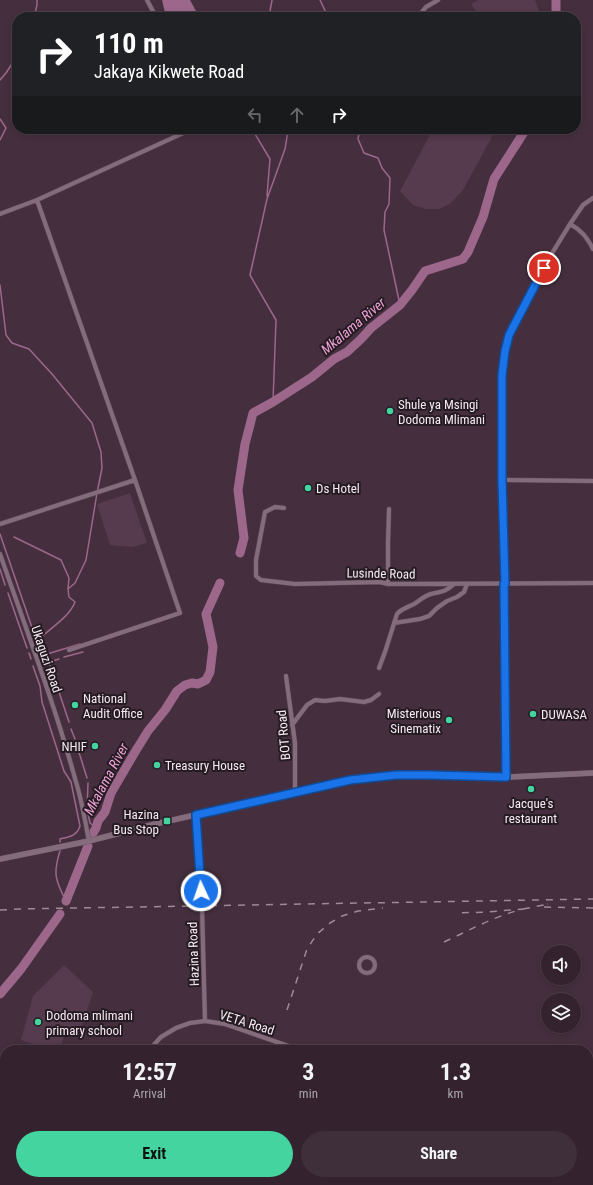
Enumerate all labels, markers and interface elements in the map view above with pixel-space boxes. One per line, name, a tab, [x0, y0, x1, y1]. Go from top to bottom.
text: 110 m	[94, 27, 164, 60]
icon: right	[28, 28, 80, 80]
text: Jakaya Kikwete Road	[94, 61, 244, 82]
icon: left	[244, 104, 266, 126]
icon: ahead	[286, 104, 308, 126]
icon: right	[328, 104, 350, 126]
pin	[527, 251, 561, 285]
icon: arrive	[533, 257, 555, 279]
water label: Mkalama River	[318, 294, 389, 358]
place label: Shule ya Msingi Dodoma Mlimani	[398, 397, 485, 427]
marker: Shule ya Msingi Dodoma Mlimani	[385, 406, 395, 416]
place label: Ds Hotel	[316, 481, 360, 496]
marker: Ds Hotel	[303, 483, 313, 493]
street label: Lusinde Road	[346, 565, 416, 582]
street label: Ukaguzi Road	[28, 624, 65, 695]
place label: National Audit Office	[83, 691, 143, 721]
marker: National Audit Office	[70, 700, 80, 710]
place label: Misterious Sinematix	[387, 706, 441, 736]
place label: DUWASA	[541, 707, 588, 722]
street label: BOT Road	[274, 709, 293, 761]
marker: DUWASA	[528, 709, 538, 719]
marker: Misterious Sinematix	[444, 715, 454, 725]
place label: NHIF	[61, 739, 87, 754]
water label: Mkalama River	[80, 740, 132, 818]
marker: NHIF	[90, 741, 100, 751]
place label: Treasury House	[165, 758, 245, 773]
marker: Treasury House	[152, 760, 162, 770]
marker: Jacque's restaurant	[526, 784, 536, 794]
place label: Jacque's restaurant	[505, 796, 557, 826]
place label: Hazina Bus Stop	[113, 807, 159, 837]
marker: Hazina Bus Stop	[162, 816, 172, 826]
position arrow	[180, 870, 222, 912]
street label: Hazina Road	[185, 921, 202, 987]
map controls	[541, 945, 581, 1033]
button: sound	[541, 945, 581, 985]
button: layers	[541, 993, 581, 1033]
street label: VETA Road	[218, 1007, 276, 1038]
place label: Dodoma mlimani primary school	[46, 1008, 133, 1038]
marker: Dodoma mlimani primary school	[33, 1017, 43, 1027]
text: 12:57	[122, 1058, 177, 1086]
text: 3	[302, 1058, 314, 1086]
text: 1.3	[440, 1058, 471, 1086]
text: Arrival	[133, 1086, 166, 1101]
text: min	[299, 1086, 318, 1101]
text: km	[448, 1086, 463, 1101]
button: Exit	[16, 1131, 293, 1177]
button: Share	[301, 1131, 577, 1177]

